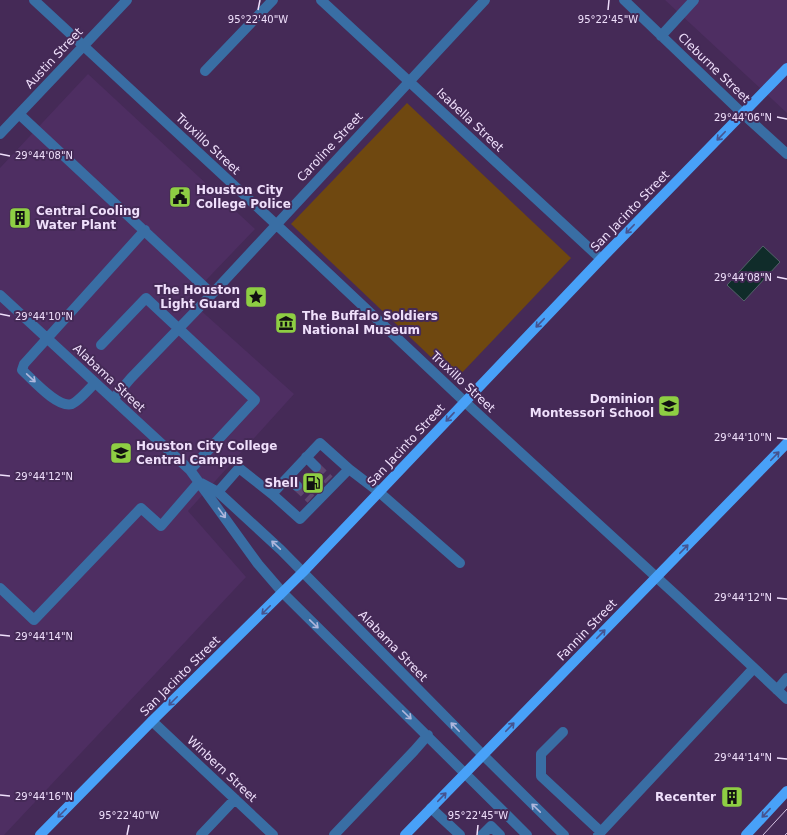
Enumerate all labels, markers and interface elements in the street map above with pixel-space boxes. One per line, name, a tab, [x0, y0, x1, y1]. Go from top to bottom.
text: 95°22'40"W	[228, 14, 288, 25]
text: 95°22'45"W	[578, 14, 638, 25]
street label: Austin Street	[22, 24, 86, 91]
street label: Cleburne Street	[675, 30, 753, 106]
street label: Isabella Street	[434, 85, 507, 155]
street label: Caroline Street	[294, 109, 366, 185]
street label: Truxillo Street	[172, 110, 243, 178]
text: 29°44'06"N	[714, 112, 772, 123]
one-way arrow	[716, 131, 726, 141]
text: 29°44'08"N	[15, 150, 73, 161]
street label: San Jacinto Street	[588, 167, 672, 254]
place label: Houston City College Police	[196, 183, 291, 211]
public building icon: Houston City College Police	[167, 184, 193, 210]
place label: Central Cooling Water Plant	[36, 204, 140, 232]
building icon: Central Cooling Water Plant	[7, 205, 33, 231]
one-way arrow	[625, 224, 635, 234]
text: 29°44'08"N	[714, 272, 772, 283]
place label: The Houston Light Guard	[154, 283, 240, 311]
place icon: The Houston Light Guard	[243, 284, 269, 310]
place label: The Buffalo Soldiers National Museum	[302, 309, 438, 337]
museum icon: The Buffalo Soldiers National Museum	[273, 310, 299, 336]
text: 29°44'10"N	[15, 311, 73, 322]
one-way arrow	[535, 318, 545, 328]
street label: Alabama Street	[70, 341, 148, 415]
street label: Truxillo Street	[427, 348, 498, 416]
one-way arrow	[26, 373, 36, 383]
place label: Dominion Montessori School	[530, 392, 654, 420]
school or university icon: Dominion Montessori School	[656, 393, 682, 419]
street label: San Jacinto Street	[364, 401, 448, 489]
one-way arrow	[446, 412, 455, 422]
text: 29°44'10"N	[714, 432, 772, 443]
place label: Houston City College Central Campus	[136, 439, 277, 467]
school or university icon: Houston City College Central Campus	[108, 440, 134, 466]
one-way arrow	[770, 451, 779, 461]
fuel station icon: Shell	[300, 470, 326, 496]
text: 29°44'12"N	[15, 471, 73, 482]
place label: Shell	[264, 476, 298, 490]
one-way arrow	[217, 508, 226, 519]
one-way arrow	[271, 540, 281, 550]
one-way arrow	[679, 544, 689, 554]
text: 29°44'12"N	[714, 592, 772, 603]
street label: Fannin Street	[554, 596, 620, 663]
one-way arrow	[261, 605, 271, 614]
street label: Alabama Street	[356, 608, 431, 685]
one-way arrow	[309, 619, 319, 629]
one-way arrow	[596, 629, 606, 639]
text: 29°44'14"N	[15, 631, 73, 642]
street label: San Jacinto Street	[137, 633, 223, 719]
one-way arrow	[168, 696, 178, 706]
one-way arrow	[402, 710, 412, 720]
one-way arrow	[450, 722, 460, 732]
one-way arrow	[505, 722, 515, 732]
street label: Winbern Street	[184, 733, 260, 805]
text: 29°44'14"N	[714, 752, 772, 763]
building icon: Recenter	[719, 784, 745, 810]
place label: Recenter	[655, 790, 716, 804]
text: 29°44'16"N	[15, 791, 73, 802]
one-way arrow	[437, 792, 447, 802]
one-way arrow	[531, 803, 541, 813]
one-way arrow	[57, 808, 67, 818]
one-way arrow	[761, 808, 771, 818]
text: 95°22'40"W	[99, 810, 159, 821]
text: 95°22'45"W	[448, 810, 508, 821]

